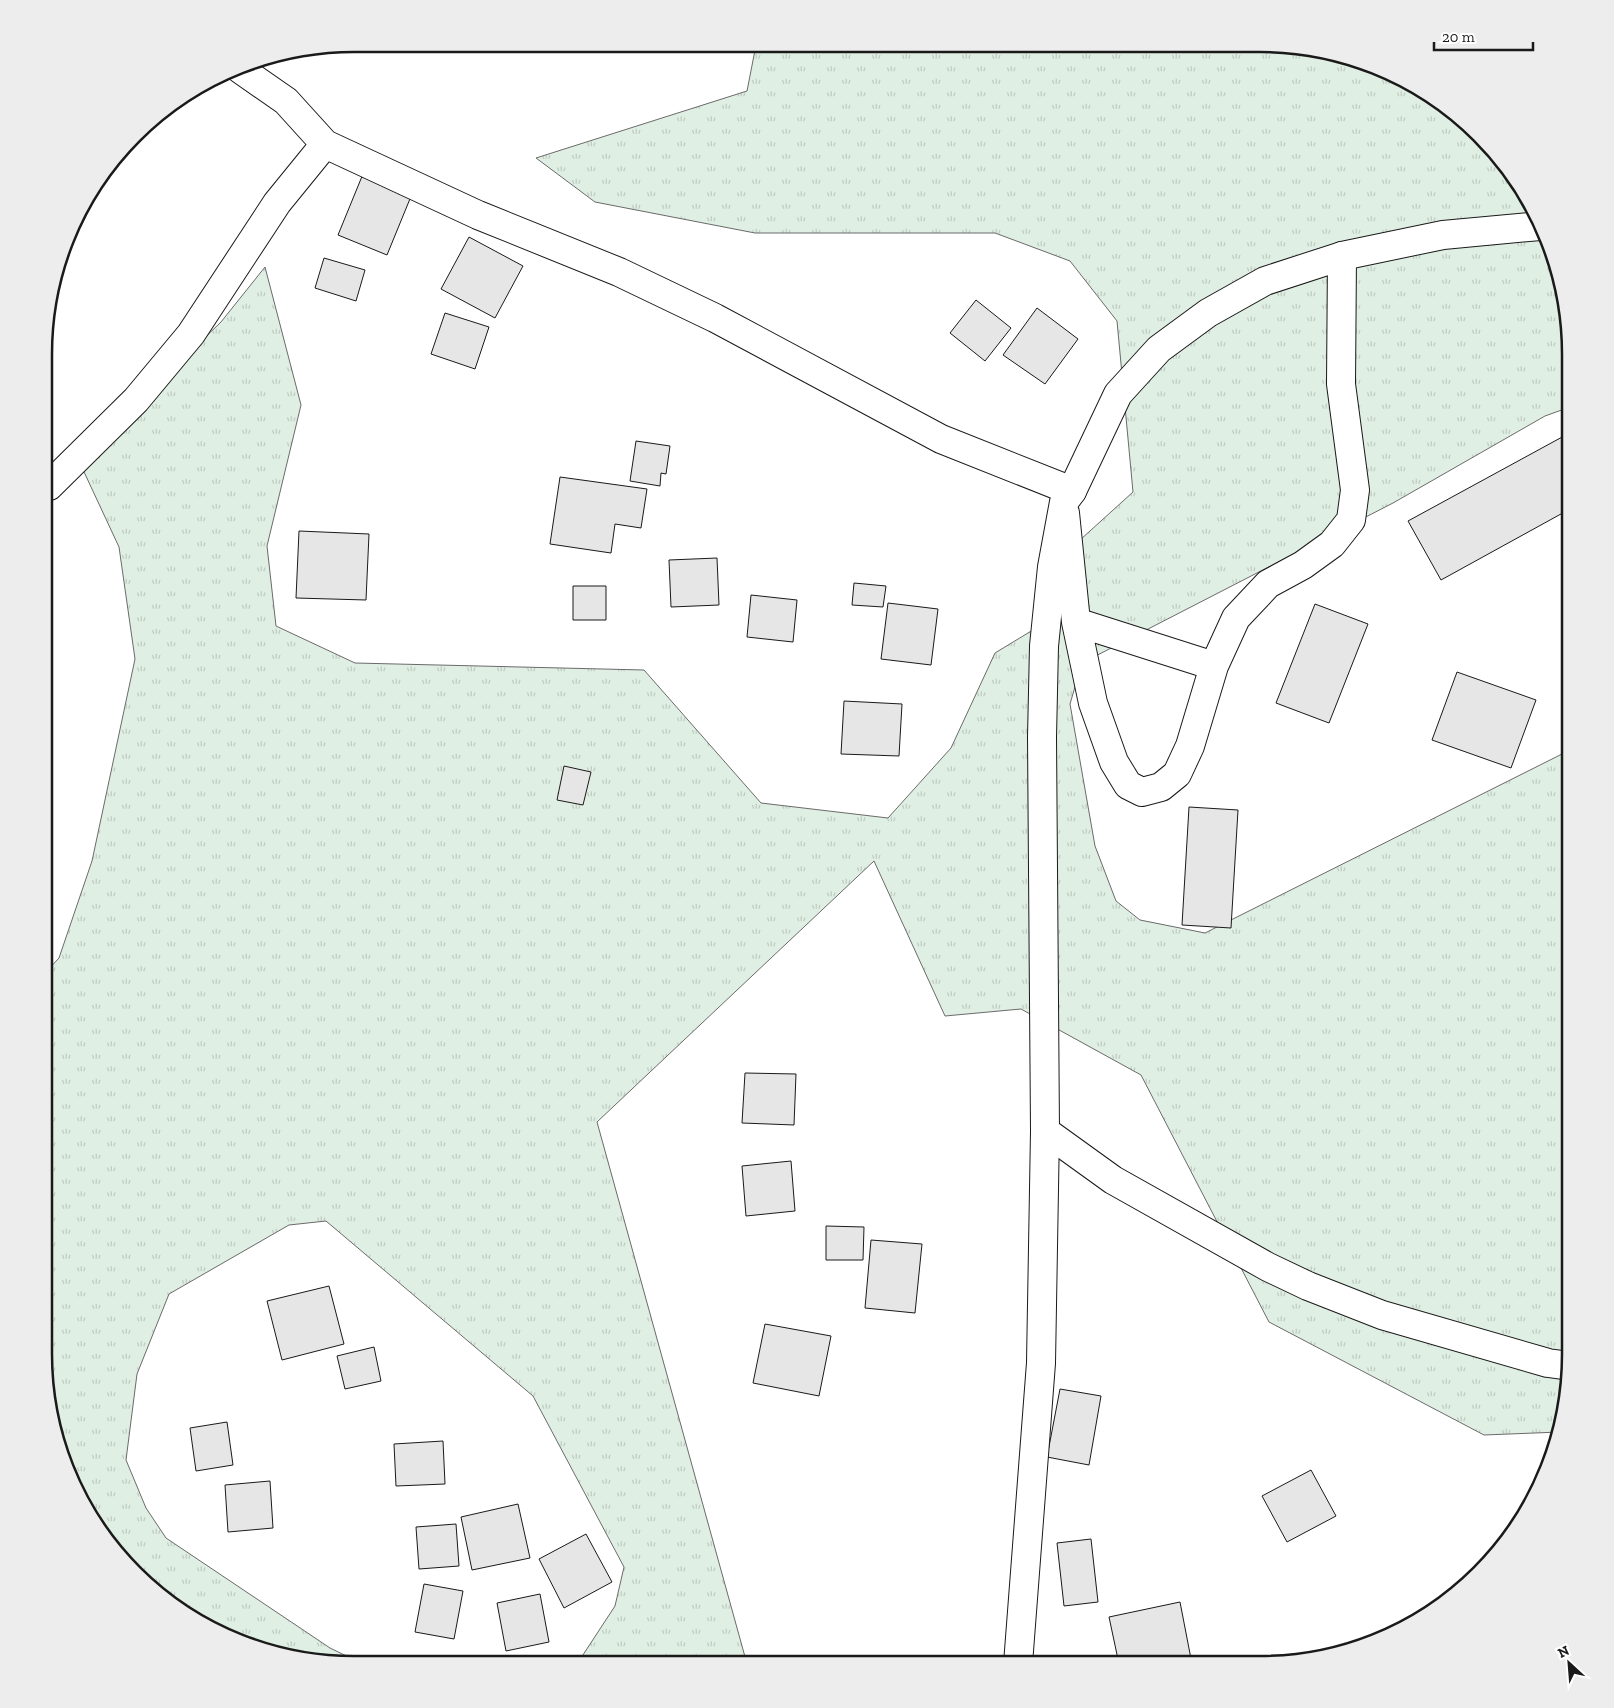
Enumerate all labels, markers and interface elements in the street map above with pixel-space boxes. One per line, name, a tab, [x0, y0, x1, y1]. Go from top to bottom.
scale bar	[1434, 20, 1533, 52]
text: 20 m	[1442, 28, 1475, 46]
north arrow	[1544, 1638, 1594, 1688]
text: N	[1555, 1642, 1572, 1662]

